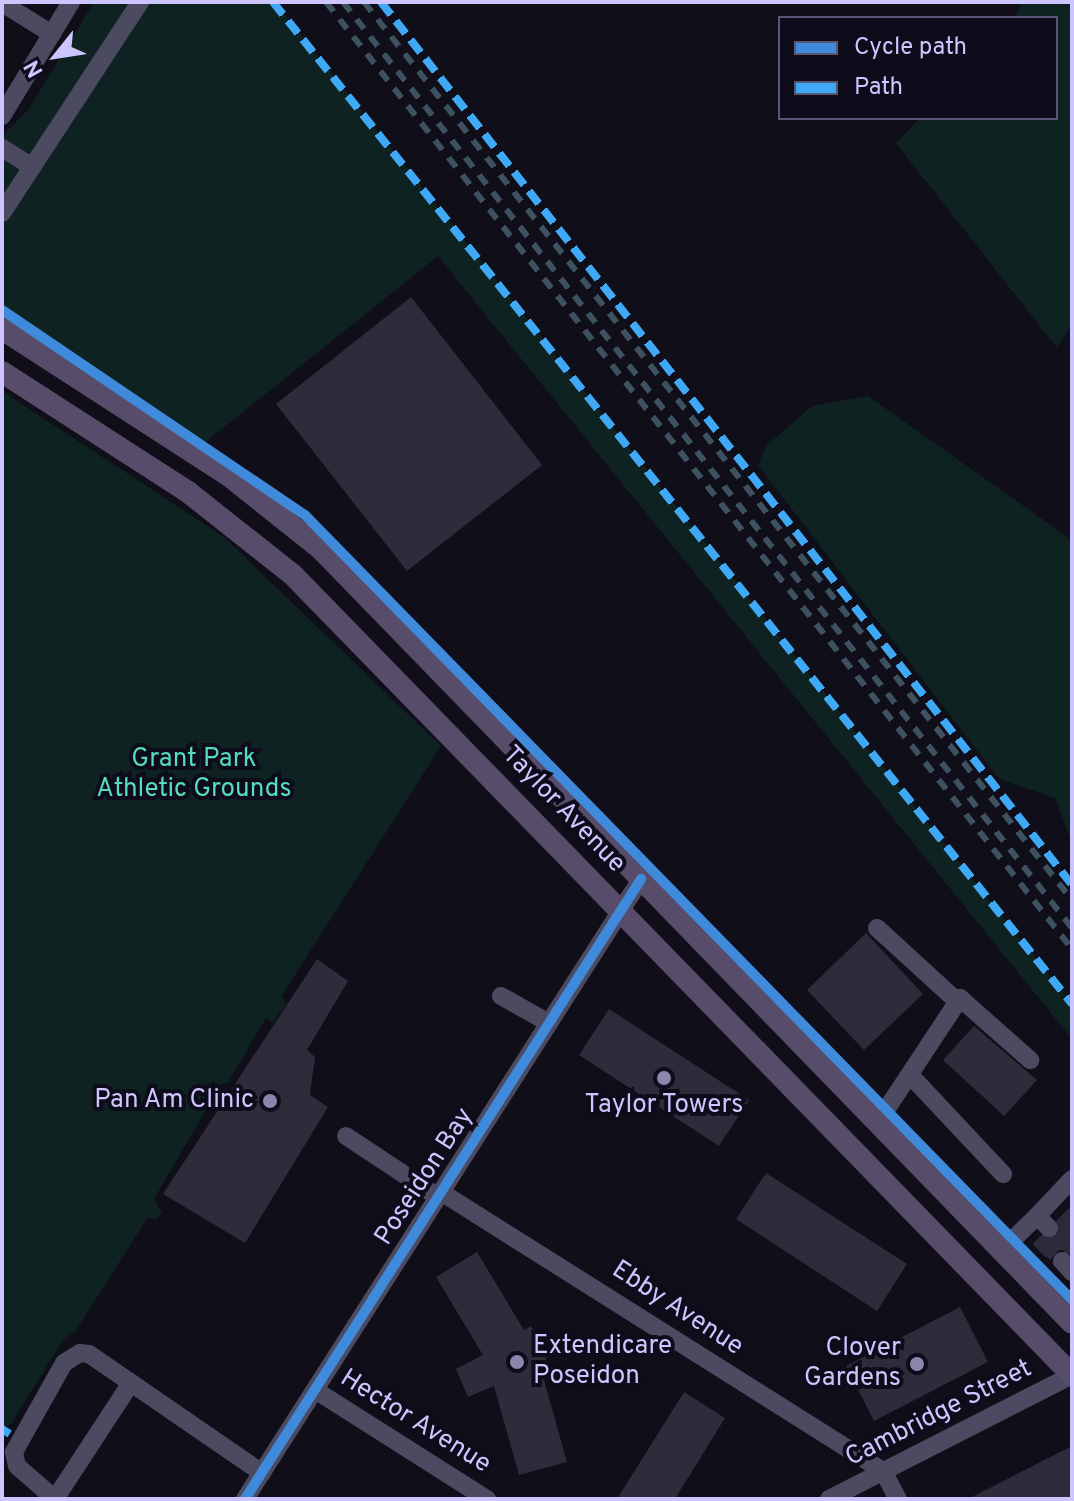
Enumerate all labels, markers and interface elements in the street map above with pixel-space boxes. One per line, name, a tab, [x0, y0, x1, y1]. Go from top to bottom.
north arrow	[16, 16, 96, 96]
legend	[778, 16, 1058, 120]
text: Cycle path	[854, 33, 967, 63]
text: N	[19, 55, 50, 82]
text: Path	[854, 73, 903, 103]
street label: Taylor Avenue	[494, 740, 632, 880]
park label: Grant Park Athletic Grounds	[96, 744, 292, 806]
marker: Taylor Towers	[655, 1069, 673, 1087]
place label: Pan Am Clinic	[93, 1085, 254, 1117]
place label: Taylor Towers	[584, 1090, 744, 1122]
marker: Pan Am Clinic	[261, 1092, 279, 1110]
street label: Poseidon Bay	[369, 1102, 481, 1252]
street label: Ebby Avenue	[605, 1255, 749, 1363]
place label: Extendicare Poseidon	[533, 1331, 672, 1392]
place label: Clover Gardens	[804, 1333, 901, 1394]
marker: Extendicare Poseidon	[508, 1353, 526, 1371]
street label: Cambridge Street	[841, 1354, 1037, 1474]
marker: Clover Gardens	[908, 1355, 926, 1373]
street label: Hector Avenue	[334, 1363, 496, 1481]

